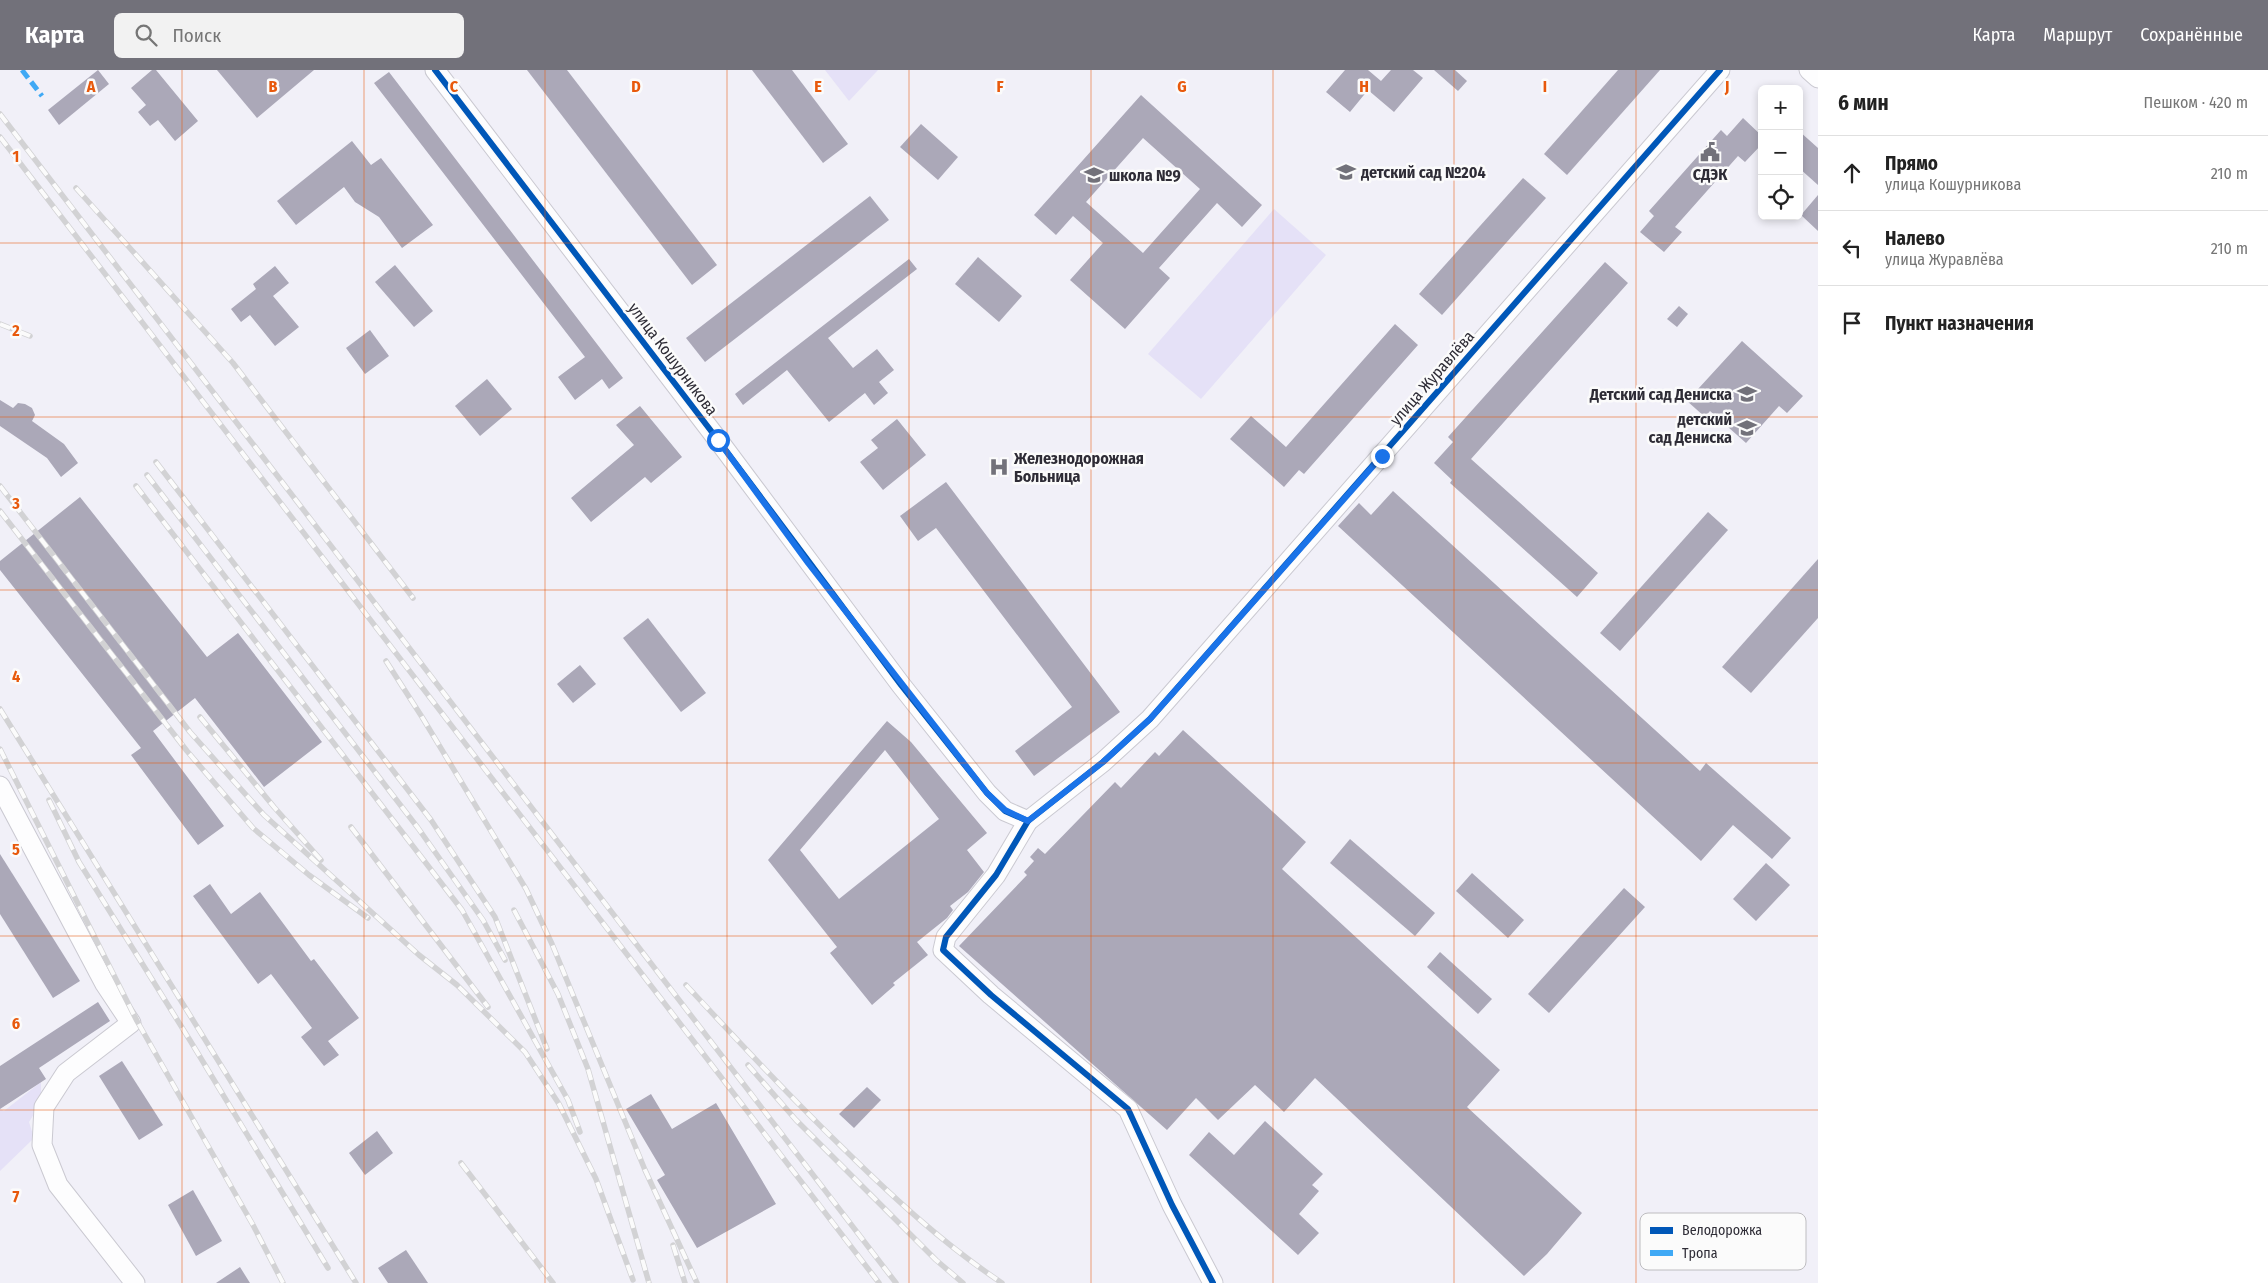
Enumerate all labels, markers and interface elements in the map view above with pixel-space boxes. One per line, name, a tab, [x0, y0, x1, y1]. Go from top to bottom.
search box	[114, 13, 464, 58]
text: Карта	[25, 21, 84, 49]
icon: search	[132, 21, 160, 49]
text: Поиск	[172, 24, 221, 47]
text: Карта	[1972, 24, 2015, 46]
text: Маршрут	[2043, 24, 2112, 46]
text: Сохранённые	[2140, 24, 2243, 46]
text: A	[86, 77, 96, 96]
text: B	[269, 77, 278, 96]
text: C	[450, 77, 459, 96]
text: D	[631, 77, 641, 96]
text: E	[814, 77, 822, 96]
text: F	[996, 77, 1004, 96]
text: G	[1177, 77, 1187, 96]
text: H	[1359, 77, 1369, 96]
text: I	[1543, 77, 1547, 96]
text: J	[1724, 77, 1729, 96]
map controls	[1758, 85, 1803, 220]
button: +	[1758, 85, 1803, 130]
text: 6 мин	[1838, 90, 1889, 116]
text: Пешком · 420 m	[2144, 93, 2248, 112]
button: −	[1758, 130, 1803, 175]
public building icon: СДЭК	[1699, 141, 1721, 163]
text: 1	[13, 147, 19, 166]
text: Прямо	[1885, 152, 1938, 175]
icon: ahead	[1838, 159, 1866, 187]
school or university icon: детский сад №204	[1335, 161, 1357, 183]
place label: детский сад №204	[1360, 163, 1486, 182]
school or university icon: школа №9	[1083, 164, 1105, 186]
text: 210 m	[2211, 164, 2248, 183]
place label: СДЭК	[1693, 165, 1728, 184]
place label: школа №9	[1109, 166, 1181, 185]
button: locate	[1758, 175, 1803, 220]
text: улица Кошурникова	[1885, 175, 2021, 194]
text: Налево	[1885, 227, 1945, 250]
icon: left	[1838, 234, 1866, 262]
text: 210 m	[2211, 239, 2248, 258]
text: улица Журавлёва	[1885, 250, 2004, 269]
street label: улица Кошурникова	[624, 299, 722, 419]
icon: arrive	[1838, 309, 1866, 337]
text: Пункт назначения	[1885, 312, 2034, 335]
text: 2	[11, 321, 20, 340]
street label: улица Журавлёва	[1386, 327, 1478, 429]
school or university icon: Детский сад Дениска	[1736, 383, 1758, 405]
place label: Детский сад Дениска	[1589, 385, 1732, 404]
place label: детский сад Дениска	[1649, 410, 1732, 447]
school or university icon: детский сад Дениска	[1736, 417, 1758, 439]
route start	[707, 429, 730, 452]
route end	[1371, 445, 1394, 468]
place label: Железнодорожная Больница	[1013, 449, 1144, 486]
hospital icon: Железнодорожная Больница	[988, 456, 1010, 478]
text: 3	[11, 494, 20, 513]
text: 4	[12, 667, 20, 686]
text: 5	[12, 840, 20, 859]
text: 6	[12, 1014, 20, 1033]
text: 7	[13, 1187, 20, 1206]
legend	[1640, 1213, 1806, 1270]
text: Велодорожка	[1682, 1222, 1762, 1239]
text: Тропа	[1682, 1245, 1718, 1262]

